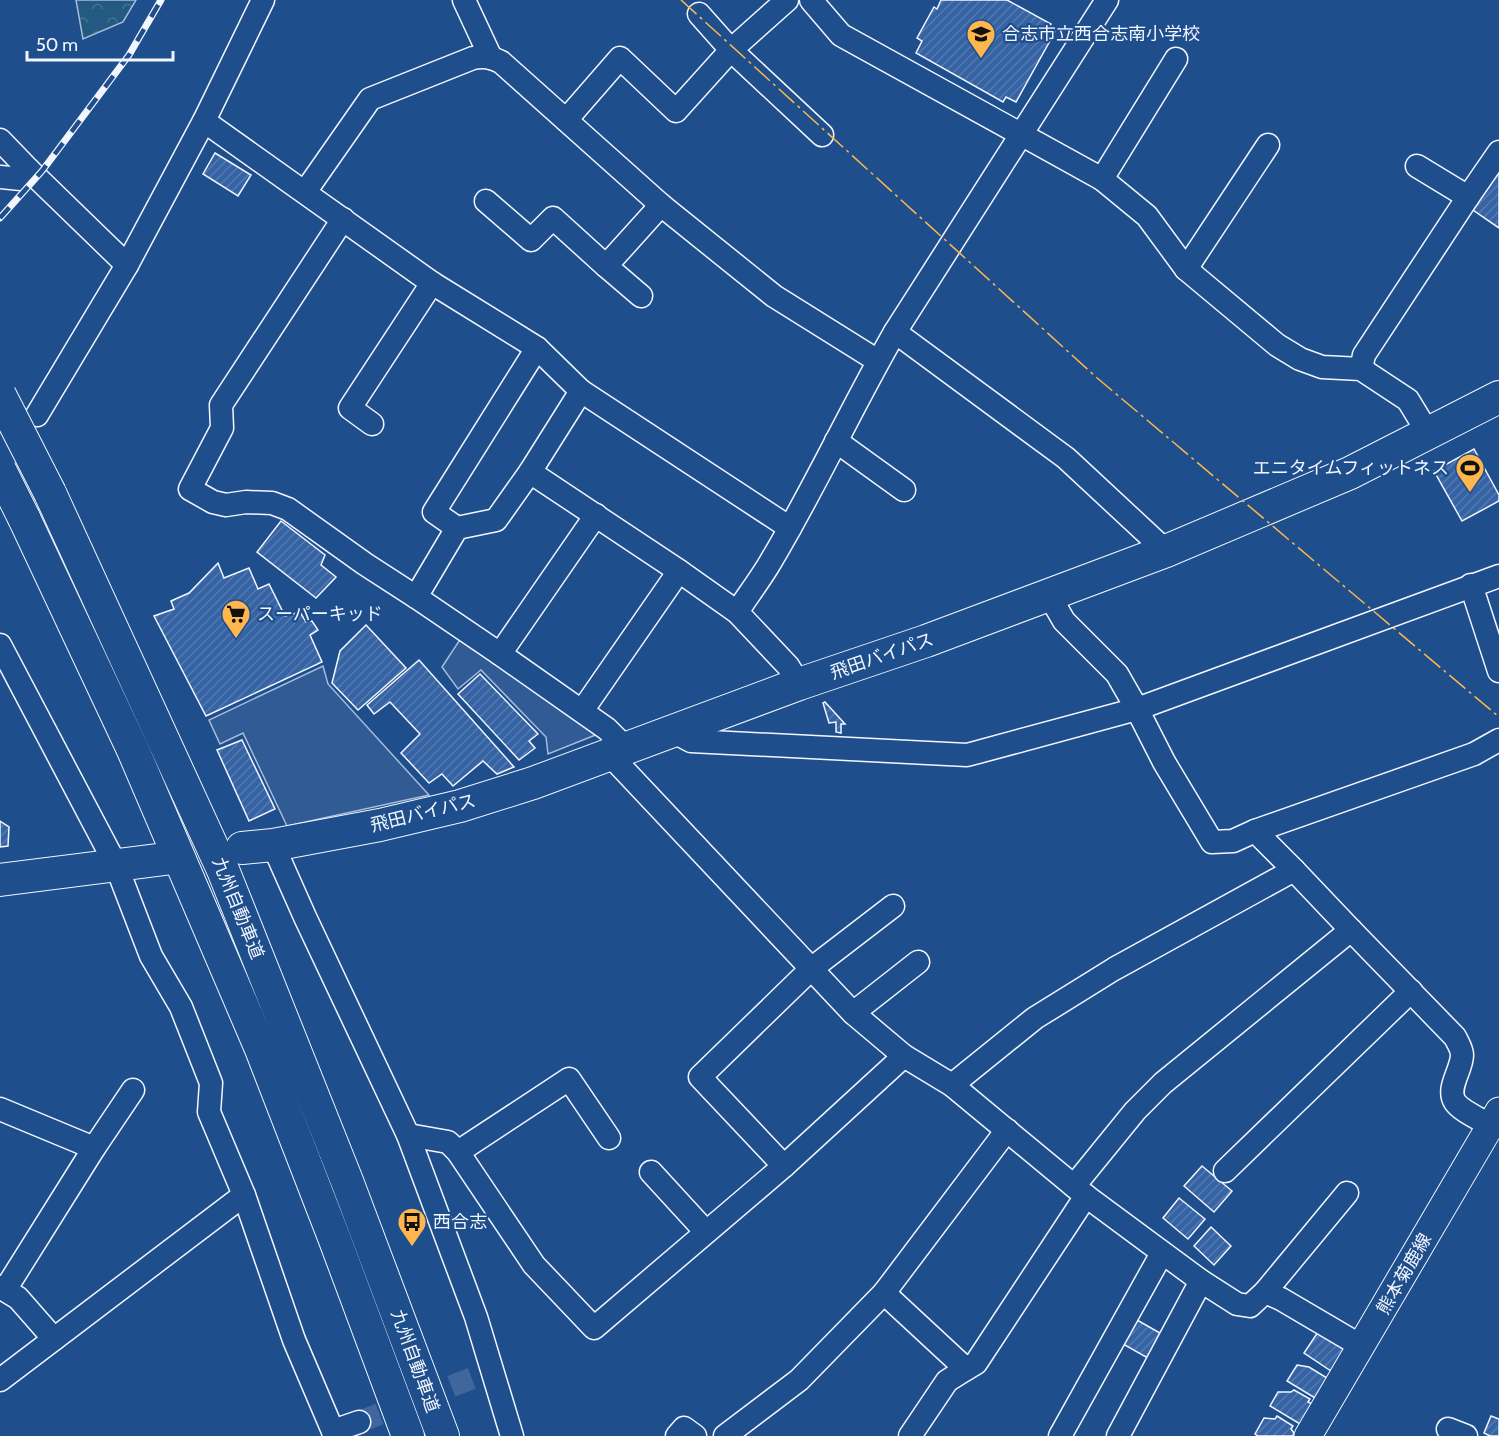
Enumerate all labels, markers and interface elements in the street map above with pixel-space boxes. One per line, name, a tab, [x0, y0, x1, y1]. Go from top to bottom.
school or university icon: 合志市立西合志南小学校	[965, 18, 997, 60]
place label: 合志市立西合志南小学校	[1002, 23, 1200, 45]
scale bar	[27, 24, 172, 62]
text: 50 m	[36, 34, 78, 56]
sports icon: エニタイムフィットネス	[1454, 452, 1486, 494]
place label: エニタイムフィットネス	[1253, 457, 1449, 479]
supermarket icon: スーパーキッド	[220, 598, 252, 640]
place label: スーパーキッド	[257, 603, 383, 625]
street label: 飛田バイパス	[828, 628, 936, 684]
street label: 飛田バイパス	[368, 789, 478, 837]
street label: 九州自動車道	[208, 854, 268, 962]
bus stop icon: 西合志	[396, 1206, 428, 1248]
place label: 西合志	[433, 1211, 487, 1233]
street label: 熊本菊鹿線	[1372, 1230, 1436, 1318]
street label: 九州自動車道	[386, 1306, 444, 1416]

